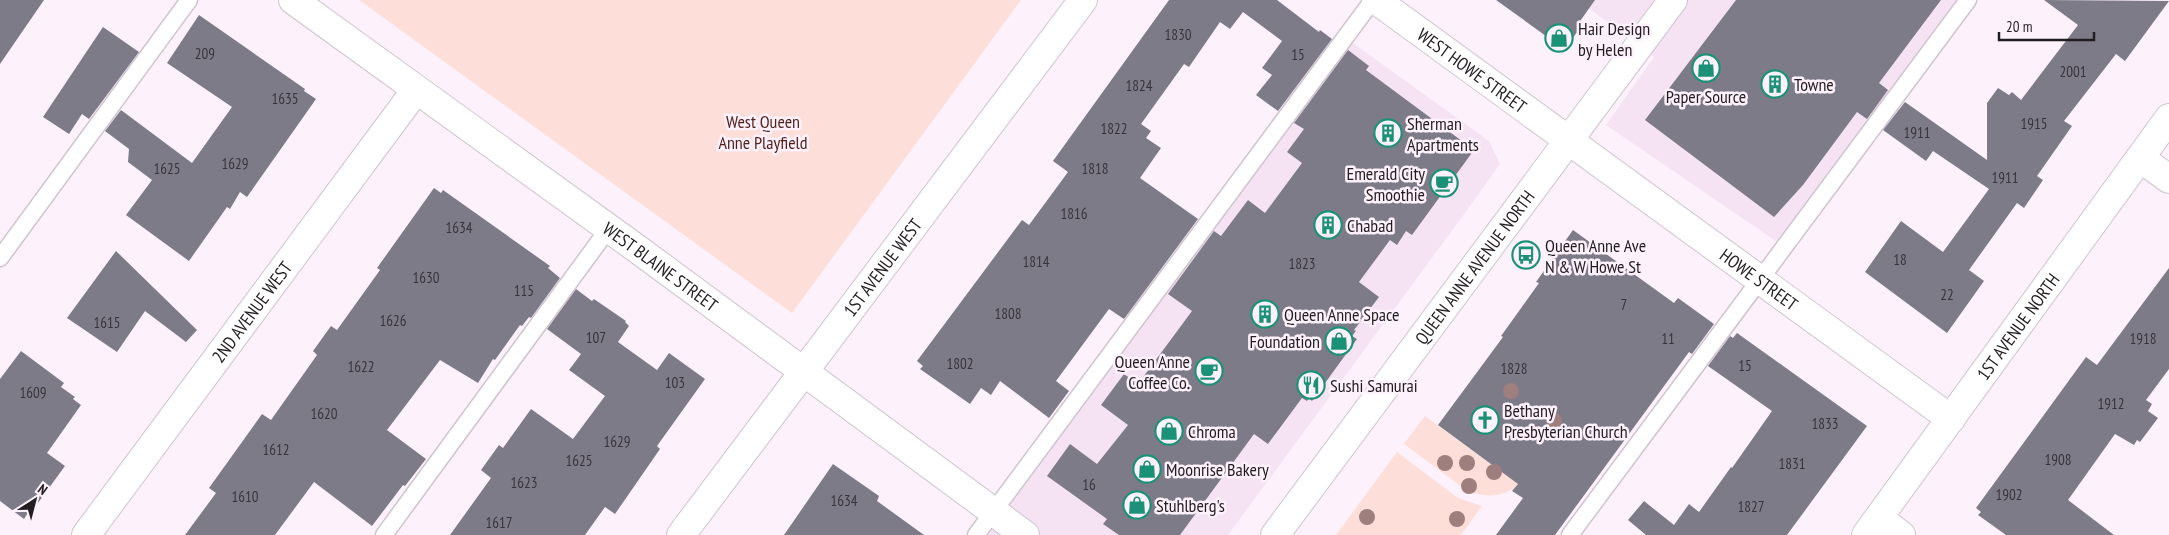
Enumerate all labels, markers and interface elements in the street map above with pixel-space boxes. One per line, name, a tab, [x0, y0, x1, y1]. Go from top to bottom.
scale bar	[1999, 10, 2094, 42]
place label: Hair Design by Helen	[1578, 17, 1650, 61]
text: 20 m	[2006, 17, 2032, 36]
street label: WEST HOWE STREET	[1413, 23, 1531, 118]
shop icon: Hair Design by Helen	[1544, 23, 1574, 53]
house number: 1830	[1164, 25, 1192, 44]
house number: 209	[195, 44, 215, 63]
house number: 15	[1291, 45, 1305, 64]
shop icon: Paper Source	[1691, 53, 1721, 83]
house number: 2001	[2059, 62, 2087, 81]
building icon: Towne	[1760, 69, 1790, 99]
place label: Towne	[1794, 73, 1834, 96]
house number: 1824	[1125, 76, 1153, 95]
place label: Paper Source	[1666, 85, 1746, 108]
house number: 1635	[271, 89, 299, 108]
park label: West Queen Anne Playfield	[718, 110, 808, 154]
place label: Sherman Apartments	[1407, 112, 1479, 156]
house number: 1915	[2020, 114, 2048, 133]
building icon: Sherman Apartments	[1373, 118, 1403, 148]
house number: 1822	[1100, 119, 1128, 138]
house number: 1911	[1903, 123, 1931, 142]
house number: 1629	[221, 154, 249, 173]
house number: 1625	[153, 159, 181, 178]
house number: 1818	[1081, 159, 1109, 178]
place label: Emerald City Smoothie	[1346, 162, 1425, 206]
cafe icon: Emerald City Smoothie	[1429, 168, 1459, 198]
house number: 1911	[1991, 168, 2019, 187]
street label: QUEEN ANNE AVENUE NORTH	[1410, 185, 1539, 349]
house number: 1816	[1060, 204, 1088, 223]
building icon: Chabad	[1313, 210, 1343, 240]
street label: 1ST AVENUE WEST	[838, 214, 926, 321]
place label: Chabad	[1347, 214, 1393, 237]
street label: WEST BLAINE STREET	[599, 217, 723, 316]
house number: 1634	[445, 218, 473, 237]
place label: Queen Anne Ave N & W Howe St	[1545, 234, 1646, 278]
bus stop icon: Queen Anne Ave N & W Howe St	[1511, 240, 1541, 270]
street label: HOWE STREET	[1716, 243, 1803, 315]
house number: 18	[1893, 250, 1907, 269]
house number: 1814	[1022, 252, 1050, 271]
house number: 1823	[1288, 254, 1316, 273]
street label: 2ND AVENUE WEST	[206, 256, 297, 367]
house number: 1630	[412, 268, 440, 287]
street label: 1ST AVENUE NORTH	[1971, 268, 2064, 384]
house number: 115	[514, 281, 534, 300]
house number: 22	[1940, 285, 1954, 304]
house number: 7	[1621, 295, 1627, 314]
building icon: Queen Anne Space	[1250, 299, 1280, 329]
place label: Queen Anne Space	[1284, 303, 1400, 326]
house number: 1808	[994, 304, 1022, 323]
house number: 1626	[379, 311, 407, 330]
house number: 1615	[93, 313, 121, 332]
shop icon: Foundation	[1324, 326, 1354, 356]
house number: 107	[586, 328, 606, 347]
house number: 11	[1661, 329, 1675, 348]
house number: 1918	[2129, 329, 2157, 348]
place label: Foundation	[1250, 330, 1320, 353]
place label: Queen Anne Coffee Co.	[1115, 350, 1190, 394]
house number: 1802	[946, 354, 974, 373]
cafe icon: Queen Anne Coffee Co.	[1194, 356, 1224, 386]
house number: 15	[1738, 356, 1752, 375]
house number: 1622	[347, 357, 375, 376]
house number: 1828	[1500, 359, 1528, 378]
restaurant icon: Sushi Samurai	[1296, 370, 1326, 400]
house number: 103	[665, 373, 685, 392]
place label: Sushi Samurai	[1330, 374, 1418, 397]
house number: 1609	[19, 383, 47, 402]
house number: 1912	[2097, 394, 2125, 413]
place label: Bethany Presbyterian Church	[1504, 399, 1628, 443]
house number: 1620	[310, 404, 338, 423]
church icon: Bethany Presbyterian Church	[1470, 405, 1500, 435]
house number: 1833	[1811, 414, 1839, 433]
shop icon: Chroma	[1154, 416, 1184, 446]
place label: Chroma	[1188, 420, 1236, 443]
house number: 1629	[603, 432, 631, 451]
house number: 1612	[262, 440, 290, 459]
house number: 1908	[2044, 450, 2072, 469]
house number: 1625	[565, 451, 593, 470]
shop icon: Moonrise Bakery	[1132, 454, 1162, 484]
house number: 1831	[1778, 454, 1806, 473]
place label: Moonrise Bakery	[1166, 458, 1269, 481]
house number: 1623	[510, 473, 538, 492]
north arrow	[10, 475, 60, 525]
house number: 16	[1082, 475, 1096, 494]
text: N	[34, 480, 51, 499]
house number: 1902	[1995, 485, 2023, 504]
house number: 1610	[231, 487, 259, 506]
shop icon: Stuhlberg's	[1122, 490, 1152, 520]
house number: 1634	[830, 491, 858, 510]
place label: Stuhlberg's	[1156, 494, 1225, 517]
house number: 1827	[1737, 497, 1765, 516]
house number: 1617	[485, 513, 513, 532]

